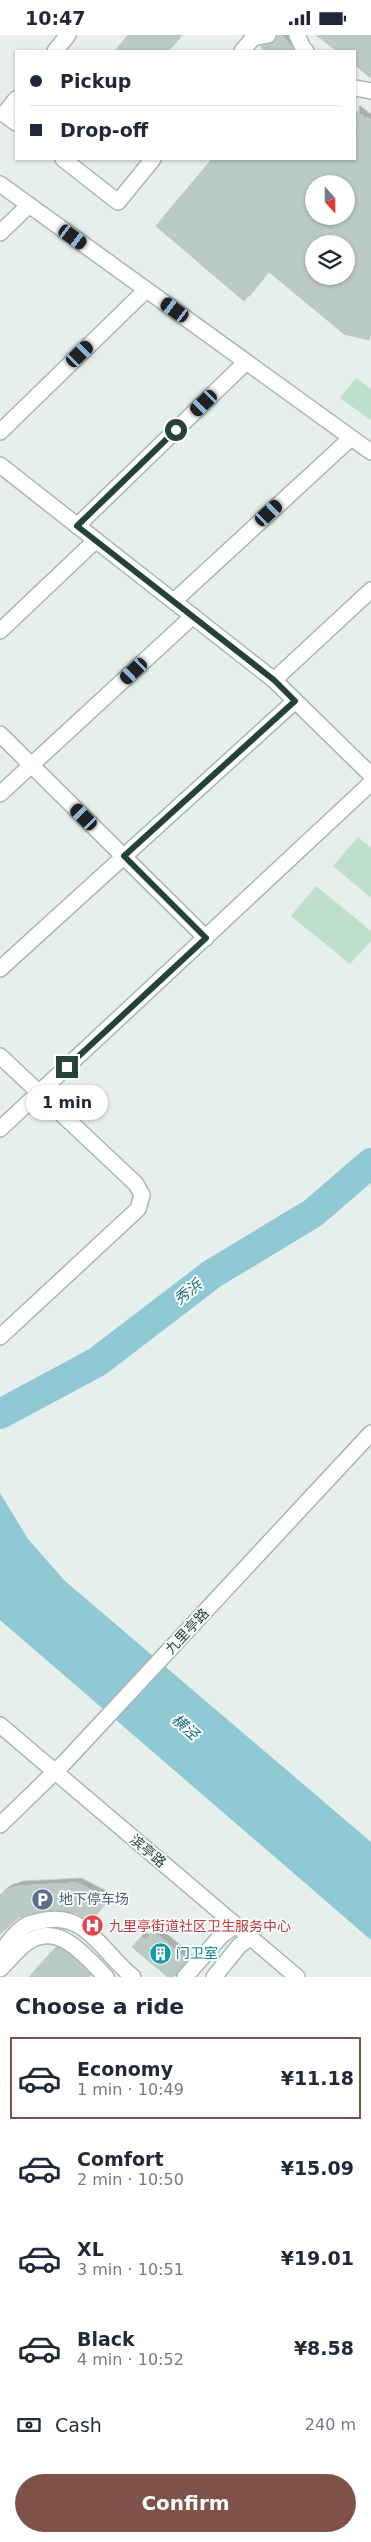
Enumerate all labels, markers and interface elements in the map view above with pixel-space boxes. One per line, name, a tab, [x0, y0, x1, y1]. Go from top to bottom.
text: 10:47	[25, 7, 85, 29]
text: Pickup	[60, 70, 131, 92]
text: Drop-off	[60, 119, 148, 141]
north arrow	[305, 175, 355, 225]
map controls	[305, 175, 355, 285]
car	[56, 222, 89, 252]
button: layers	[305, 235, 355, 285]
car	[158, 295, 191, 325]
car	[63, 338, 96, 370]
car	[187, 387, 220, 419]
route start	[165, 419, 187, 441]
car	[252, 497, 285, 529]
car	[117, 655, 150, 687]
car	[68, 801, 99, 833]
route end	[56, 1056, 78, 1078]
callout: 1 min	[26, 1085, 108, 1119]
text: 1 min	[42, 1093, 92, 1112]
water label: 秀浜	[171, 1274, 207, 1308]
street label: 九里亭路	[162, 1605, 212, 1657]
water label: 横泾	[168, 1710, 204, 1745]
street label: 滨亭路	[127, 1831, 169, 1871]
parking icon: 地下停车场	[31, 1887, 55, 1911]
place label: 地下停车场	[59, 1891, 129, 1907]
hospital icon: 九里亭街道社区卫生服务中心	[81, 1914, 105, 1938]
place label: 九里亭街道社区卫生服务中心	[109, 1918, 291, 1934]
building icon: 门卫室	[148, 1941, 172, 1965]
place label: 门卫室	[176, 1945, 218, 1961]
text: Choose a ride	[15, 1994, 184, 2019]
icon: car	[17, 2056, 62, 2101]
text: Economy	[77, 2058, 173, 2080]
text: ¥11.18	[281, 2067, 354, 2089]
text: 1 min · 10:49	[77, 2080, 184, 2099]
icon: car	[17, 2146, 62, 2191]
text: Comfort	[77, 2148, 164, 2170]
text: ¥15.09	[281, 2157, 354, 2179]
text: 2 min · 10:50	[77, 2170, 184, 2189]
icon: car	[17, 2236, 62, 2281]
text: XL	[77, 2238, 104, 2260]
text: ¥19.01	[281, 2247, 354, 2269]
text: 3 min · 10:51	[77, 2260, 184, 2279]
icon: car	[17, 2326, 62, 2371]
text: Black	[77, 2328, 135, 2350]
text: ¥8.58	[294, 2337, 354, 2359]
text: 4 min · 10:52	[77, 2350, 184, 2369]
icon: cash	[15, 2411, 43, 2439]
text: Cash	[55, 2414, 102, 2436]
text: 240 m	[305, 2415, 356, 2434]
button: Confirm	[15, 2474, 356, 2532]

